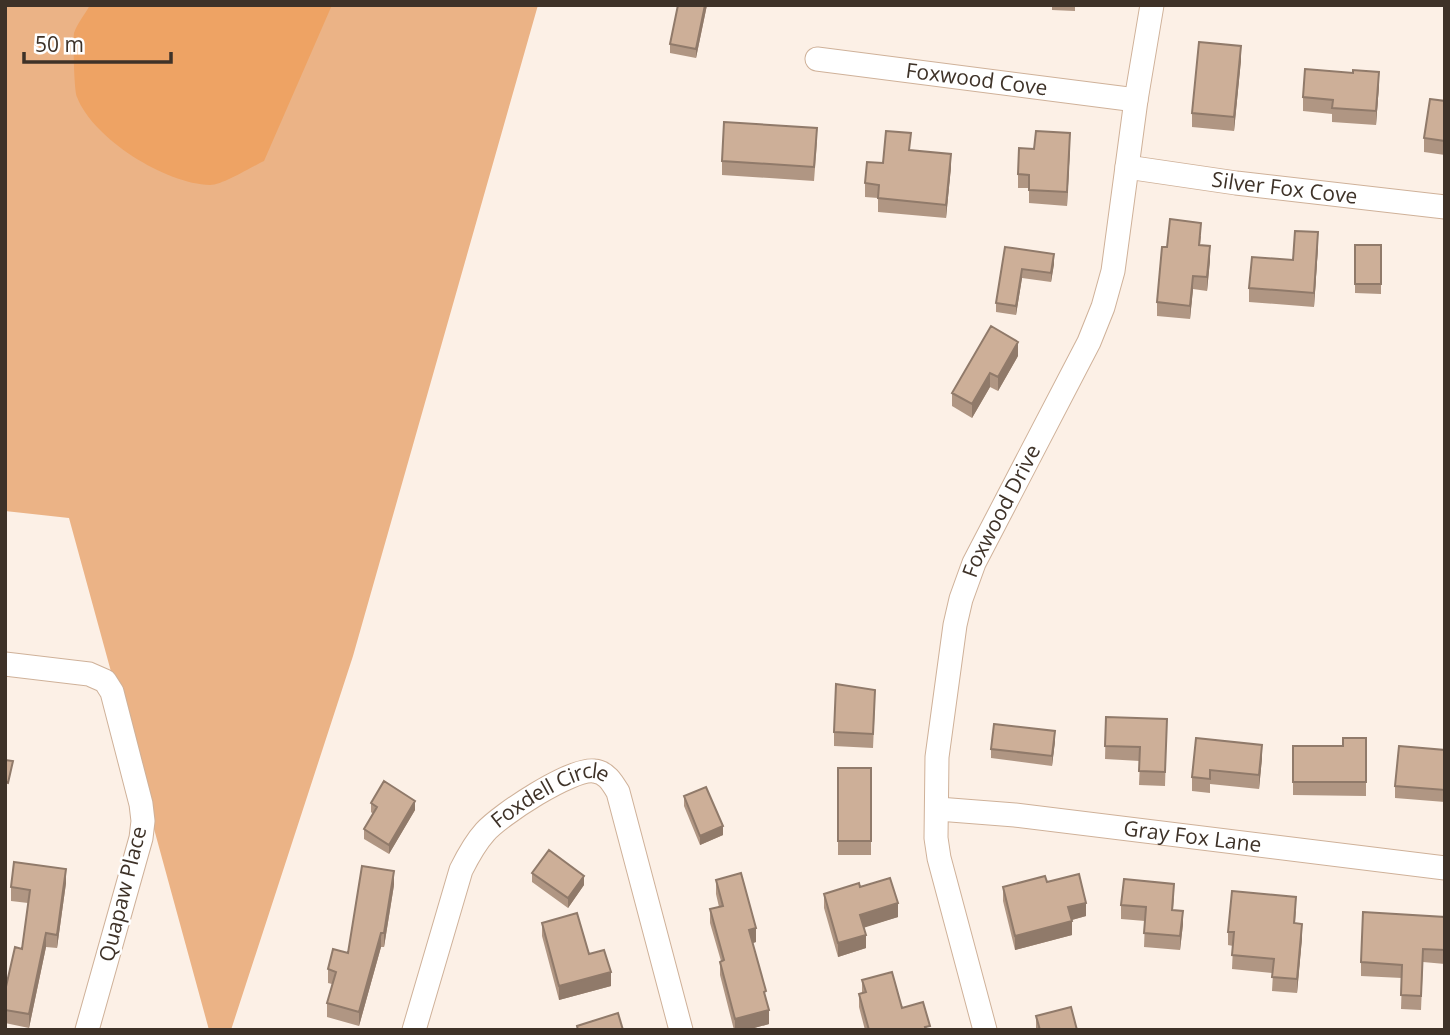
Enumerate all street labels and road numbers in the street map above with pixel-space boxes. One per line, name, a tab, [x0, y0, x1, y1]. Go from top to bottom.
street label: Foxwood Cove	[904, 56, 1049, 102]
street label: Silver Fox Cove	[1210, 165, 1359, 210]
street label: Foxwood Drive	[955, 439, 1046, 581]
street label: Foxdell Circle	[485, 756, 615, 834]
street label: Gray Fox Lane	[1122, 813, 1263, 858]
street label: Quapaw Place	[92, 823, 152, 964]

